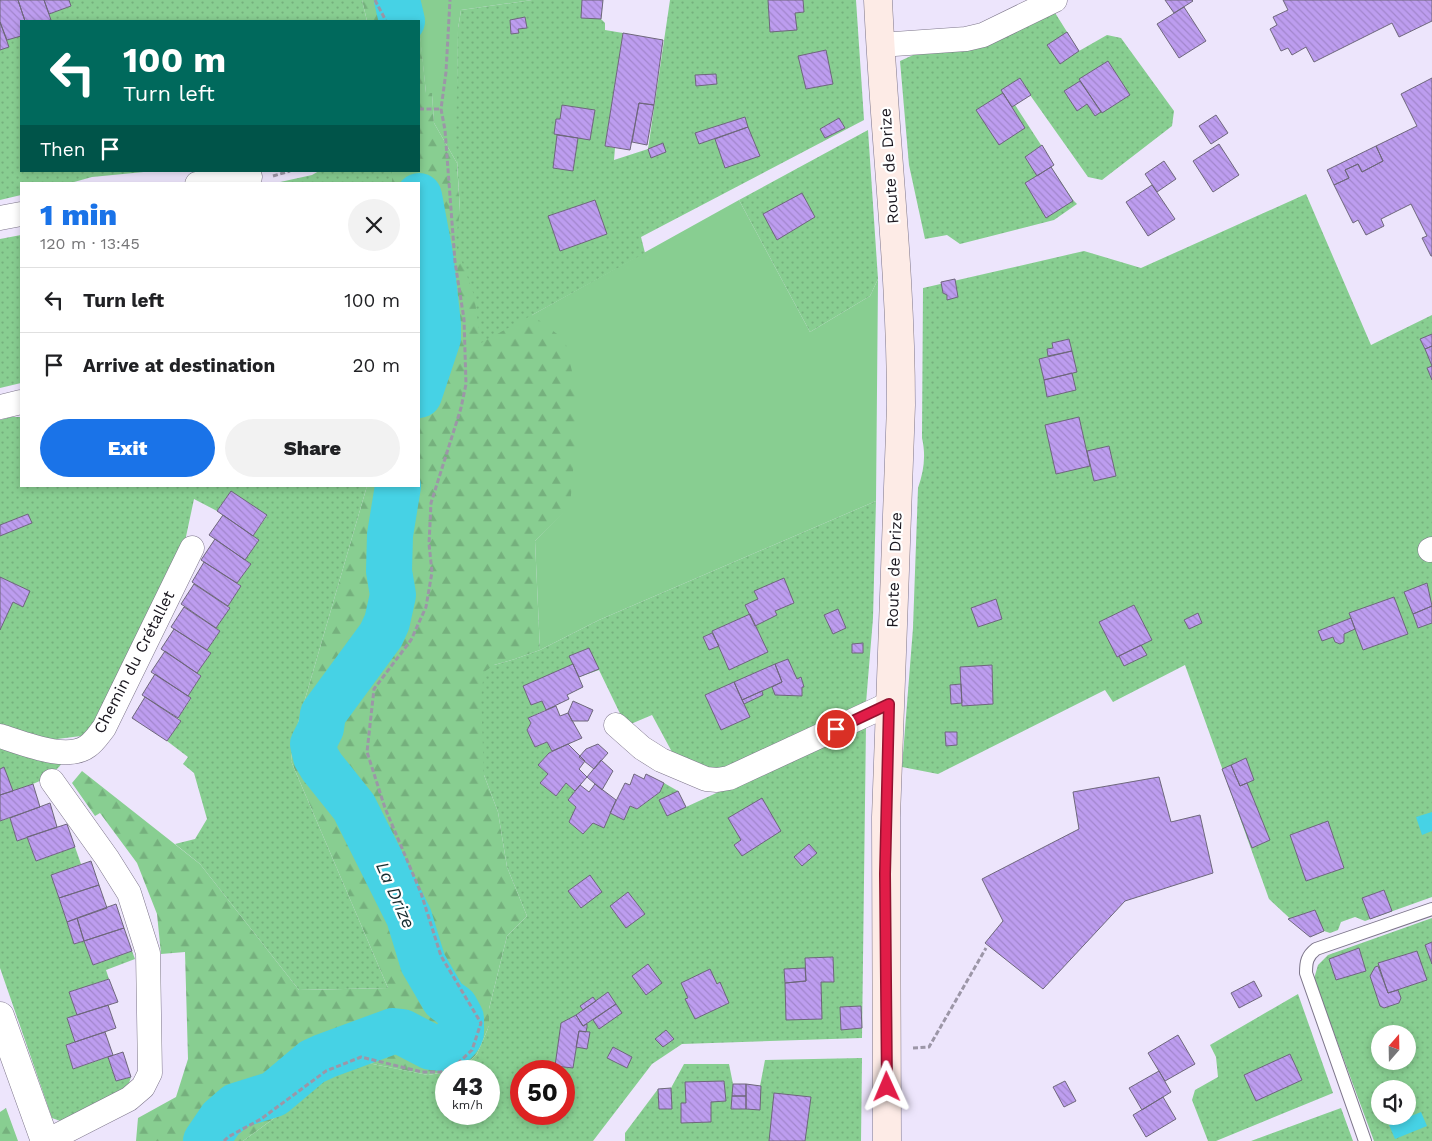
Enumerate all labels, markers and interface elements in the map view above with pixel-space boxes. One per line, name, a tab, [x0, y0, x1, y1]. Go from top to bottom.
text: 100 m	[123, 39, 226, 81]
icon: left	[40, 40, 105, 105]
text: Turn left	[123, 81, 215, 106]
street label: Route de Drize	[875, 108, 903, 224]
icon: arrive	[96, 135, 124, 163]
text: Then	[40, 138, 86, 161]
text: 1 min	[40, 197, 117, 232]
button: close	[348, 199, 400, 251]
text: 120 m · 13:45	[40, 234, 140, 253]
icon: left	[40, 286, 68, 314]
text: Turn left	[83, 289, 164, 312]
text: 100 m	[344, 289, 400, 312]
icon: arrive	[40, 351, 68, 379]
text: Arrive at destination	[83, 354, 275, 377]
text: 20 m	[353, 354, 400, 377]
button: Exit	[40, 419, 215, 477]
button: Share	[225, 419, 400, 477]
street label: Route de Drize	[882, 512, 906, 628]
street label: Chemin du Crétallet	[90, 587, 178, 737]
pin	[815, 708, 857, 750]
icon: arrive	[822, 715, 850, 743]
water label: La Drize	[372, 858, 420, 932]
north arrow	[1371, 1025, 1416, 1070]
map controls	[1371, 1025, 1416, 1125]
speed limit sign: 50	[510, 1060, 575, 1125]
position arrow	[860, 1060, 912, 1112]
text: 43	[452, 1072, 483, 1101]
button: sound	[1371, 1080, 1416, 1125]
text: km/h	[452, 1098, 483, 1112]

